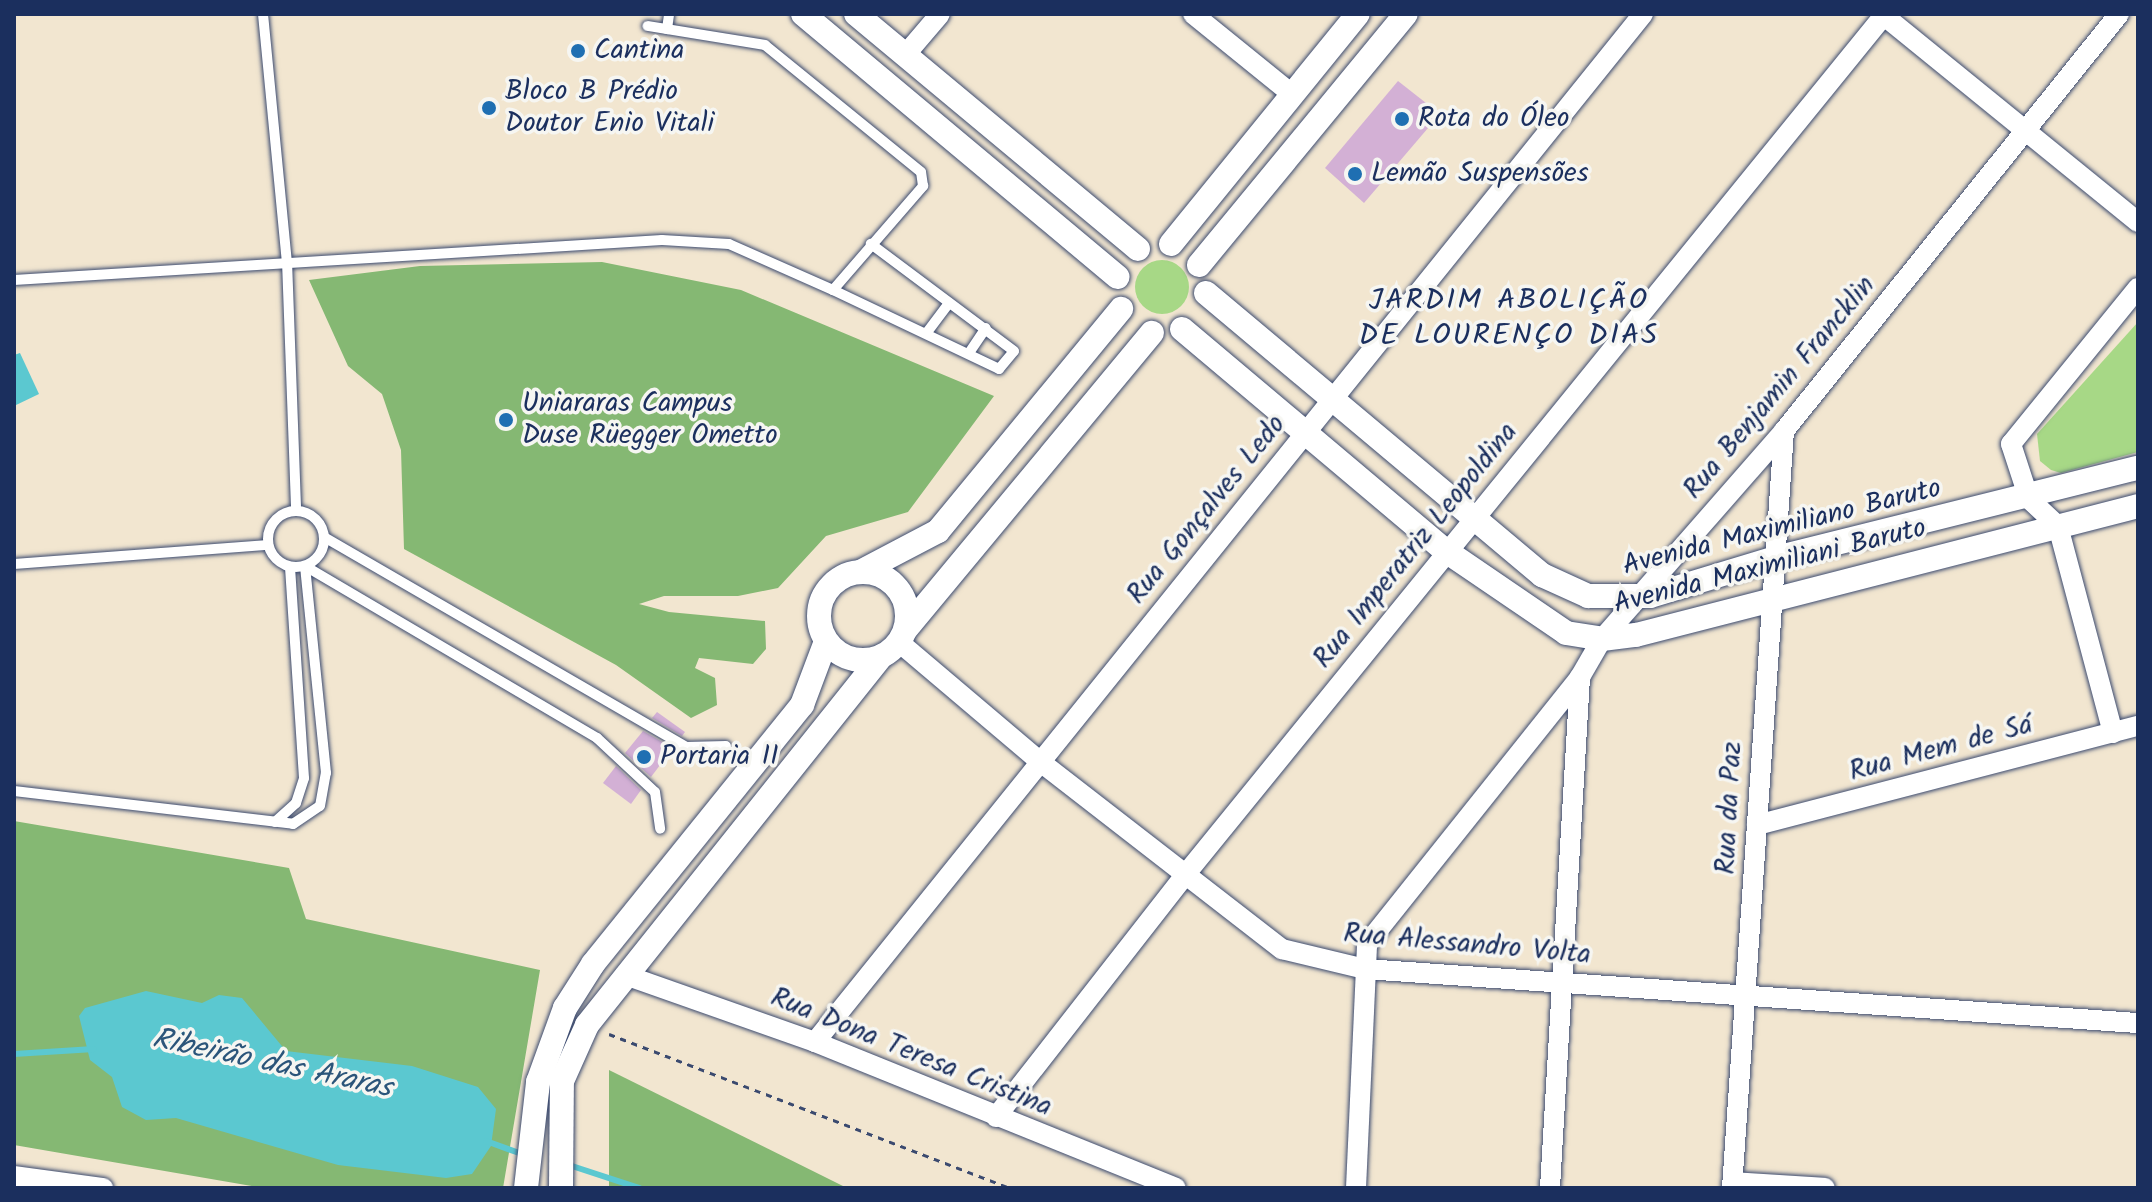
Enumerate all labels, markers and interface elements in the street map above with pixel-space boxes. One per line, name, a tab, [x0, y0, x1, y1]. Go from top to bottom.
place label: Cantina	[594, 34, 684, 68]
marker: Cantina	[569, 42, 587, 60]
place label: Bloco B Prédio Doutor Enio Vitali	[505, 75, 714, 141]
marker: Bloco B Prédio Doutor Enio Vitali	[480, 99, 498, 117]
place label: Rota do Óleo	[1418, 102, 1569, 136]
marker: Rota do Óleo	[1393, 110, 1411, 128]
place label: Lemão Suspensões	[1371, 157, 1589, 191]
marker: Lemão Suspensões	[1346, 165, 1364, 183]
street label: Rua Benjamin Francklin	[1677, 270, 1883, 506]
district label: JARDIM ABOLIÇÃO DE LOURENÇO DIAS	[1359, 283, 1659, 354]
place label: Uniararas Campus Duse Rüegger Ometto	[522, 387, 778, 453]
street label: Rua Gonçalves Ledo	[1120, 409, 1294, 611]
marker: Uniararas Campus Duse Rüegger Ometto	[497, 411, 515, 429]
street label: Rua Imperatriz Leopoldina	[1307, 417, 1525, 675]
street label: Avenida Maximiliano Baruto	[1619, 472, 1945, 584]
street label: Avenida Maximiliani Baruto	[1610, 512, 1930, 622]
street label: Rua Mem de Sá	[1846, 708, 2036, 790]
place label: Portaria II	[660, 740, 779, 774]
street label: Rua da Paz	[1710, 741, 1750, 875]
marker: Portaria II	[635, 748, 653, 766]
street label: Rua Alessandro Volta	[1342, 917, 1592, 973]
street label: Rua Dona Teresa Cristina	[766, 981, 1056, 1125]
water label: Ribeirão das Araras	[149, 1021, 395, 1107]

